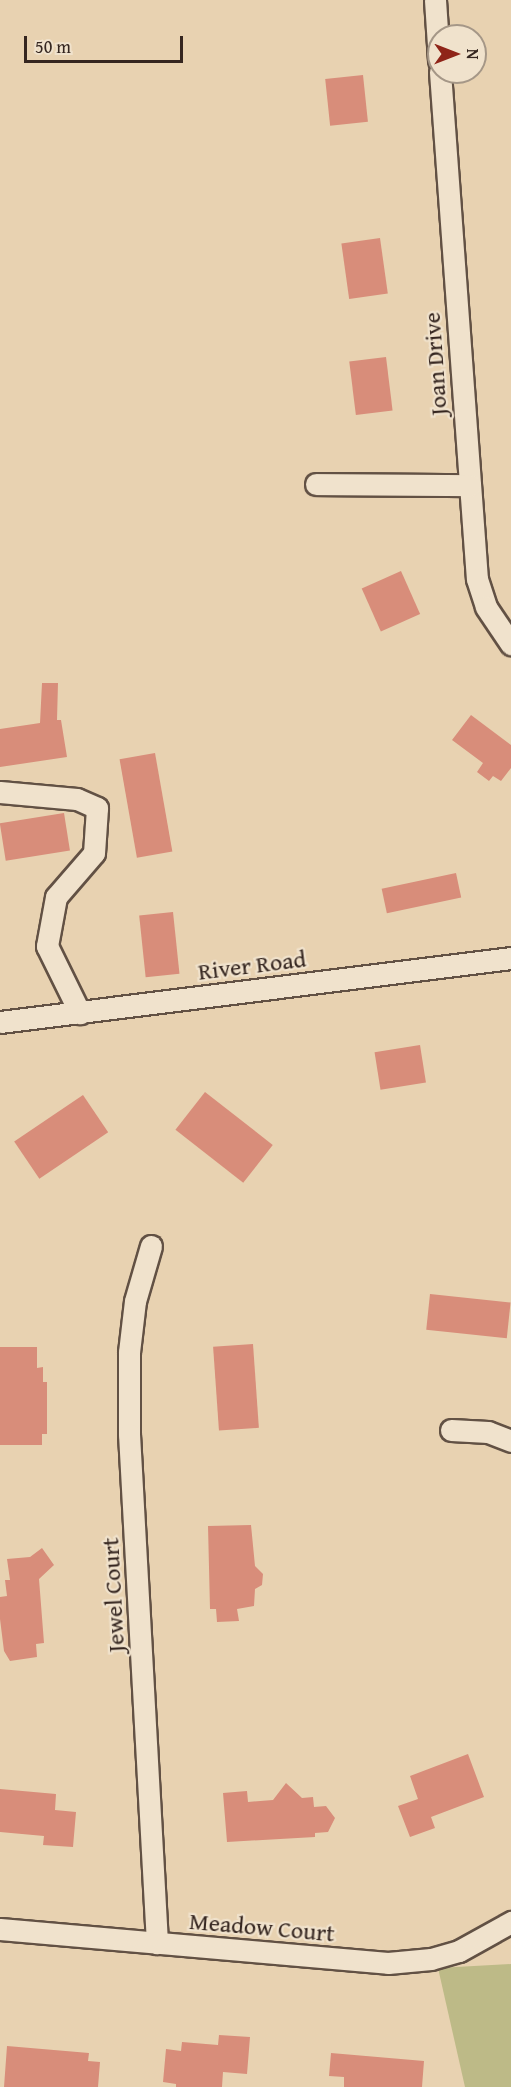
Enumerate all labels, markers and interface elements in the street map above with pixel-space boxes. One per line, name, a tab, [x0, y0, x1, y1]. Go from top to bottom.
scale bar	[27, 24, 186, 62]
north arrow	[427, 24, 487, 84]
text: 50 m	[35, 33, 71, 60]
text: N	[461, 49, 485, 59]
street label: Joan Drive	[417, 311, 453, 417]
street label: River Road	[196, 944, 308, 986]
street label: Jewel Court	[96, 1537, 130, 1653]
street label: Meadow Court	[188, 1906, 336, 1948]

